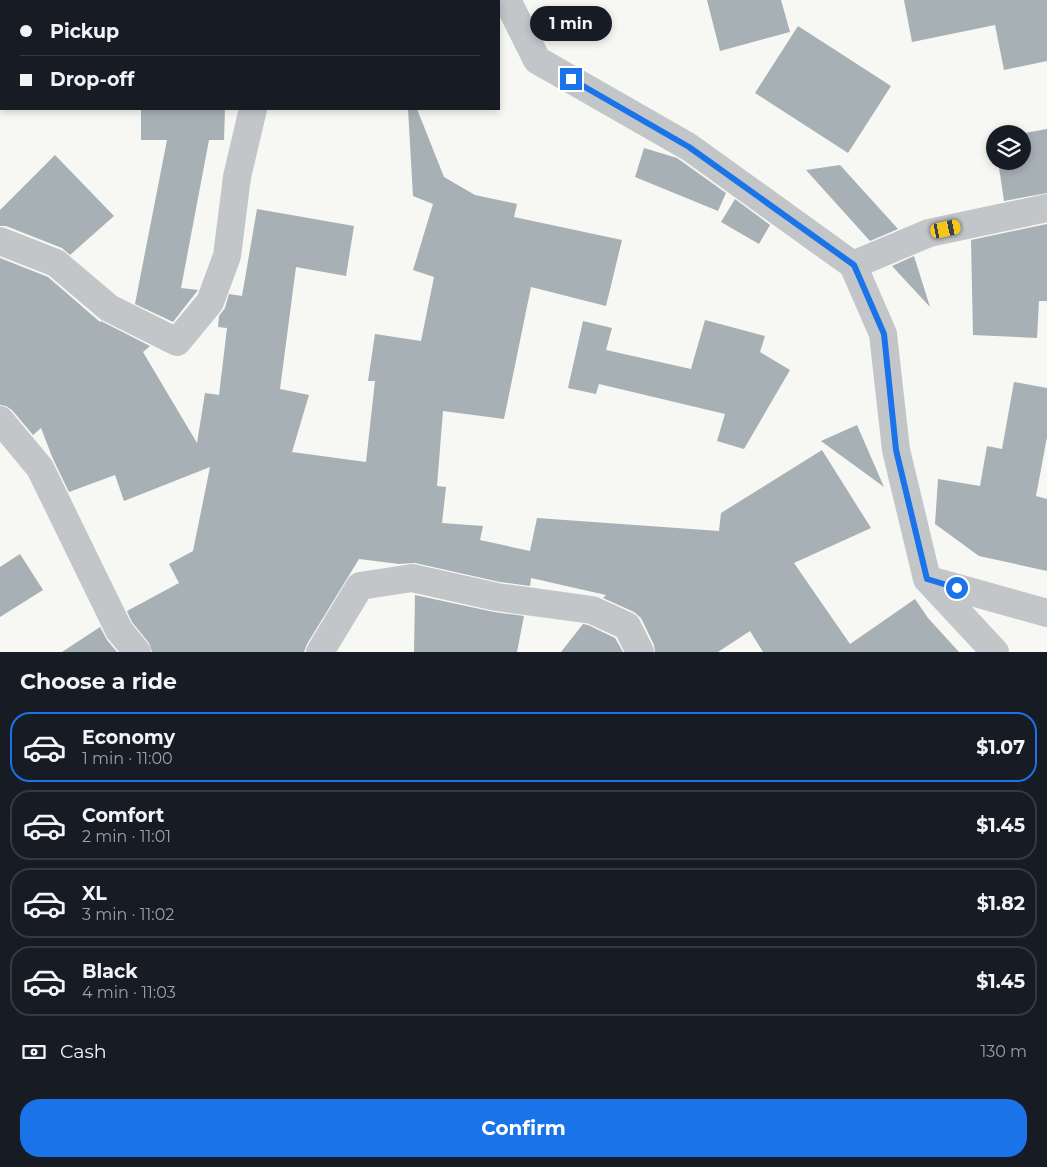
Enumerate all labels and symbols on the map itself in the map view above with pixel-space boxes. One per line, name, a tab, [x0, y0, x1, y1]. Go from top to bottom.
callout: 1 min	[530, 7, 612, 42]
route end	[560, 68, 582, 90]
car	[929, 219, 962, 239]
route start	[946, 577, 968, 599]

